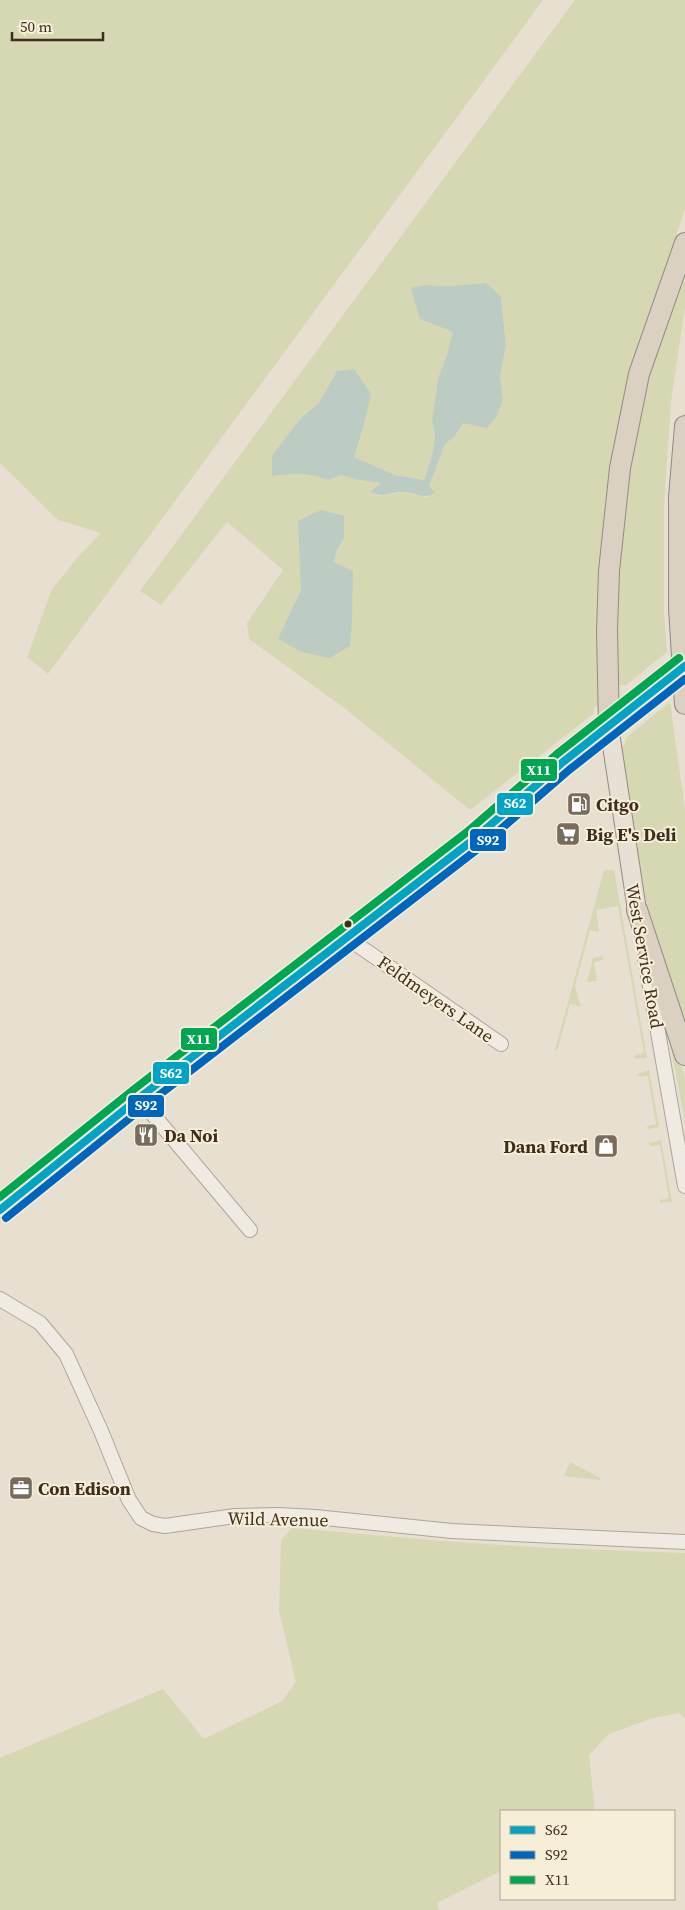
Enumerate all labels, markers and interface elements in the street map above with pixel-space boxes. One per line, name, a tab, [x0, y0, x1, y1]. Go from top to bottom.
scale bar	[12, 10, 104, 42]
text: 50 m	[20, 16, 52, 37]
line badge: X11	[520, 758, 558, 782]
text: X11	[527, 760, 551, 780]
fuel station icon: Citgo	[566, 791, 592, 817]
line badge: S62	[496, 792, 534, 816]
place label: Citgo	[596, 792, 639, 817]
text: S62	[504, 793, 527, 813]
supermarket icon: Big E's Deli	[555, 821, 581, 847]
place label: Big E's Deli	[586, 822, 677, 847]
line badge: S92	[469, 828, 507, 852]
text: S92	[477, 830, 500, 850]
street label: West Service Road	[620, 882, 670, 1030]
unlabelled marker	[343, 919, 353, 929]
street label: Feldmeyers Lane	[373, 950, 499, 1048]
line badge: X11	[180, 1027, 218, 1051]
text: X11	[187, 1029, 211, 1049]
line badge: S62	[152, 1061, 190, 1085]
text: S62	[160, 1063, 183, 1083]
line badge: S92	[127, 1094, 165, 1118]
text: S92	[135, 1095, 158, 1115]
restaurant icon: Da Noi	[133, 1122, 159, 1148]
place label: Da Noi	[164, 1123, 218, 1148]
shop icon: Dana Ford	[593, 1133, 619, 1159]
place label: Dana Ford	[503, 1134, 588, 1159]
office icon: Con Edison	[8, 1475, 34, 1501]
place label: Con Edison	[38, 1476, 131, 1501]
street label: Wild Avenue	[227, 1506, 329, 1532]
legend	[500, 1810, 675, 1900]
text: S62	[545, 1819, 568, 1840]
text: S92	[545, 1844, 568, 1865]
text: X11	[545, 1869, 570, 1890]

